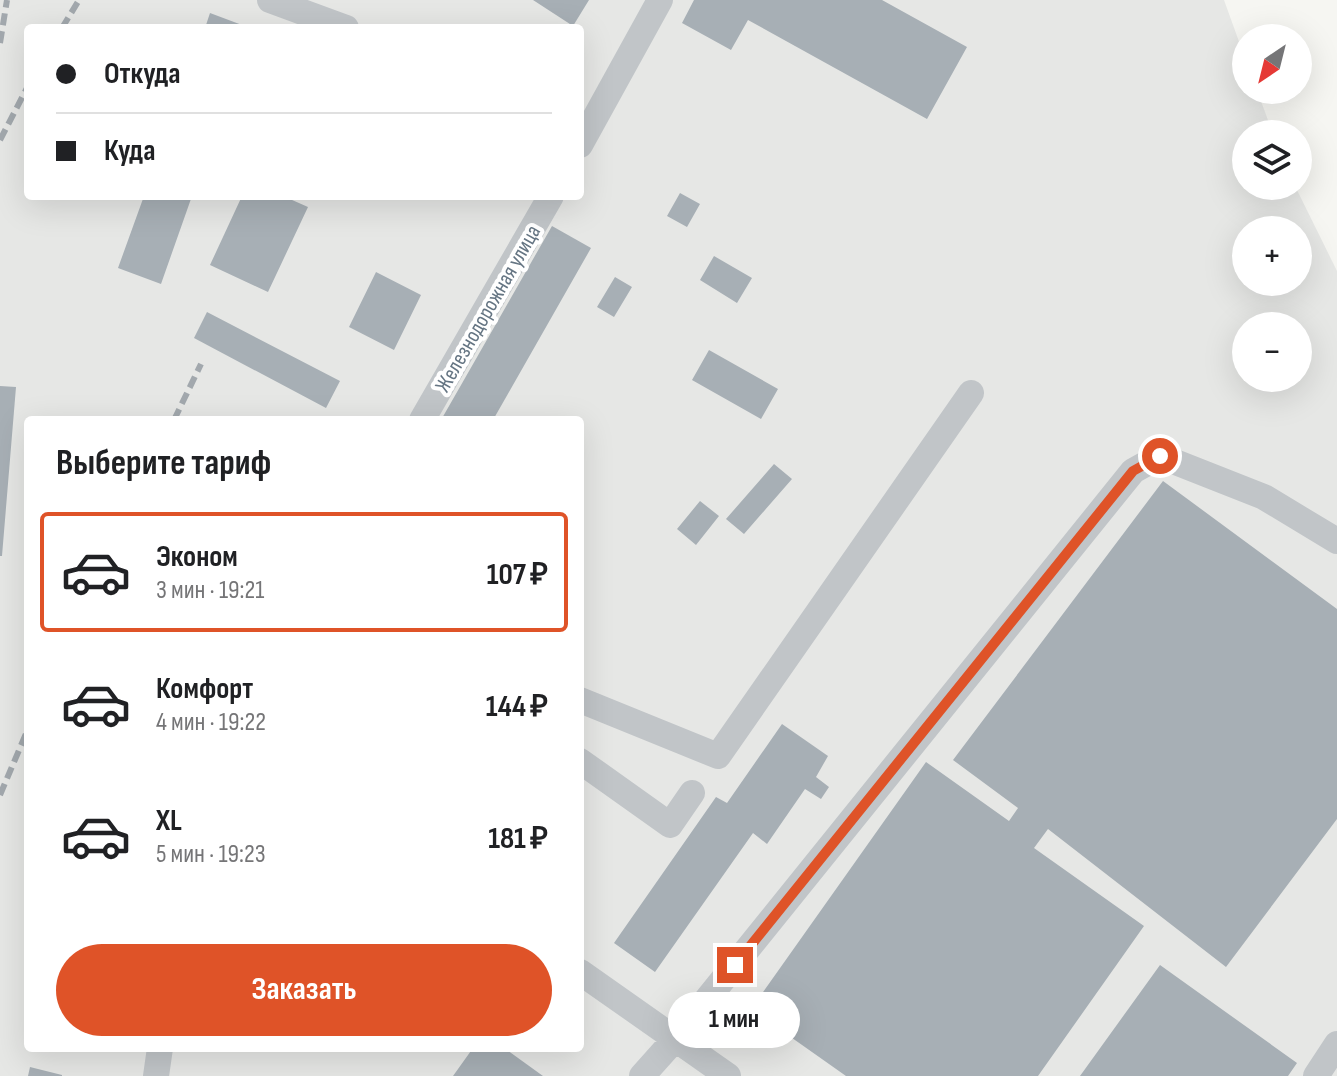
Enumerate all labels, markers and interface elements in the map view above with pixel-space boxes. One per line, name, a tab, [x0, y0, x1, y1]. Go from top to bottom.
north arrow	[1232, 24, 1312, 104]
map controls	[1232, 24, 1312, 392]
text: Откуда	[104, 56, 181, 92]
button: layers	[1232, 120, 1312, 200]
text: Куда	[104, 133, 155, 169]
button: +	[1232, 216, 1312, 296]
street label: Железнодорожная улица	[429, 220, 547, 397]
button: −	[1232, 312, 1312, 392]
route start	[1142, 438, 1178, 474]
text: Выберите тариф	[56, 442, 271, 485]
icon: car	[60, 536, 132, 608]
text: Эконом	[156, 539, 238, 575]
text: 107 ₽	[487, 557, 548, 593]
text: 3 мин · 19:21	[156, 575, 264, 606]
icon: car	[60, 668, 132, 740]
text: Комфорт	[156, 671, 253, 707]
text: 144 ₽	[486, 689, 548, 725]
text: 4 мин · 19:22	[156, 707, 266, 738]
icon: car	[60, 800, 132, 872]
text: XL	[156, 803, 182, 839]
text: 181 ₽	[488, 821, 548, 857]
text: 5 мин · 19:23	[156, 839, 266, 870]
button: Заказать	[56, 944, 552, 1036]
route end	[717, 947, 753, 983]
callout: 1 мин	[669, 993, 801, 1049]
text: 1 мин	[709, 1004, 759, 1035]

